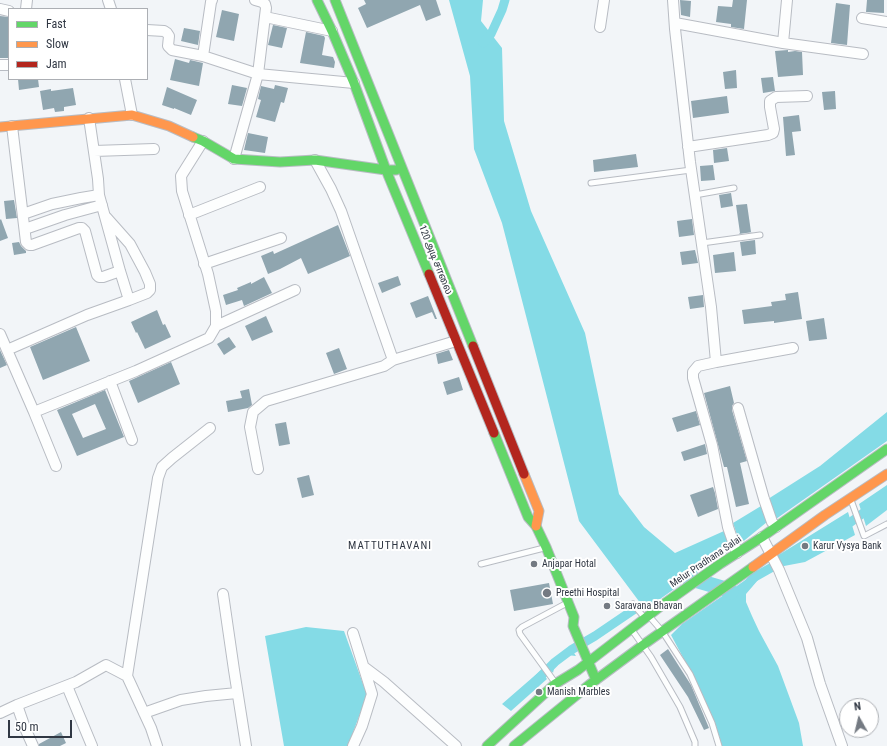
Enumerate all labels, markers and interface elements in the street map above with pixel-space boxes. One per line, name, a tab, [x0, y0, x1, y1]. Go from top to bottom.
legend	[8, 8, 148, 80]
text: Fast	[46, 17, 66, 31]
text: Slow	[46, 37, 69, 51]
text: Jam	[46, 57, 67, 71]
street label: 120 அடி சாலை	[416, 224, 454, 296]
street label: Melur Pradhana Salai	[668, 534, 744, 590]
district label: MATTUTHAVANI	[348, 539, 432, 553]
place label: Karur Vysya Bank	[813, 540, 882, 552]
marker: Karur Vysya Bank	[800, 541, 810, 551]
place label: Anjapar Hotal	[542, 558, 596, 570]
marker: Anjapar Hotal	[529, 559, 539, 569]
marker: Preethi Hospital	[541, 587, 553, 599]
place label: Preethi Hospital	[556, 587, 619, 599]
place label: Saravana Bhavan	[615, 600, 682, 612]
marker: Saravana Bhavan	[602, 601, 612, 611]
place label: Manish Marbles	[547, 686, 610, 698]
marker: Manish Marbles	[534, 687, 544, 697]
north arrow	[839, 698, 879, 738]
text: N	[853, 700, 862, 714]
scale bar	[10, 712, 74, 738]
text: 50 m	[15, 720, 39, 734]

